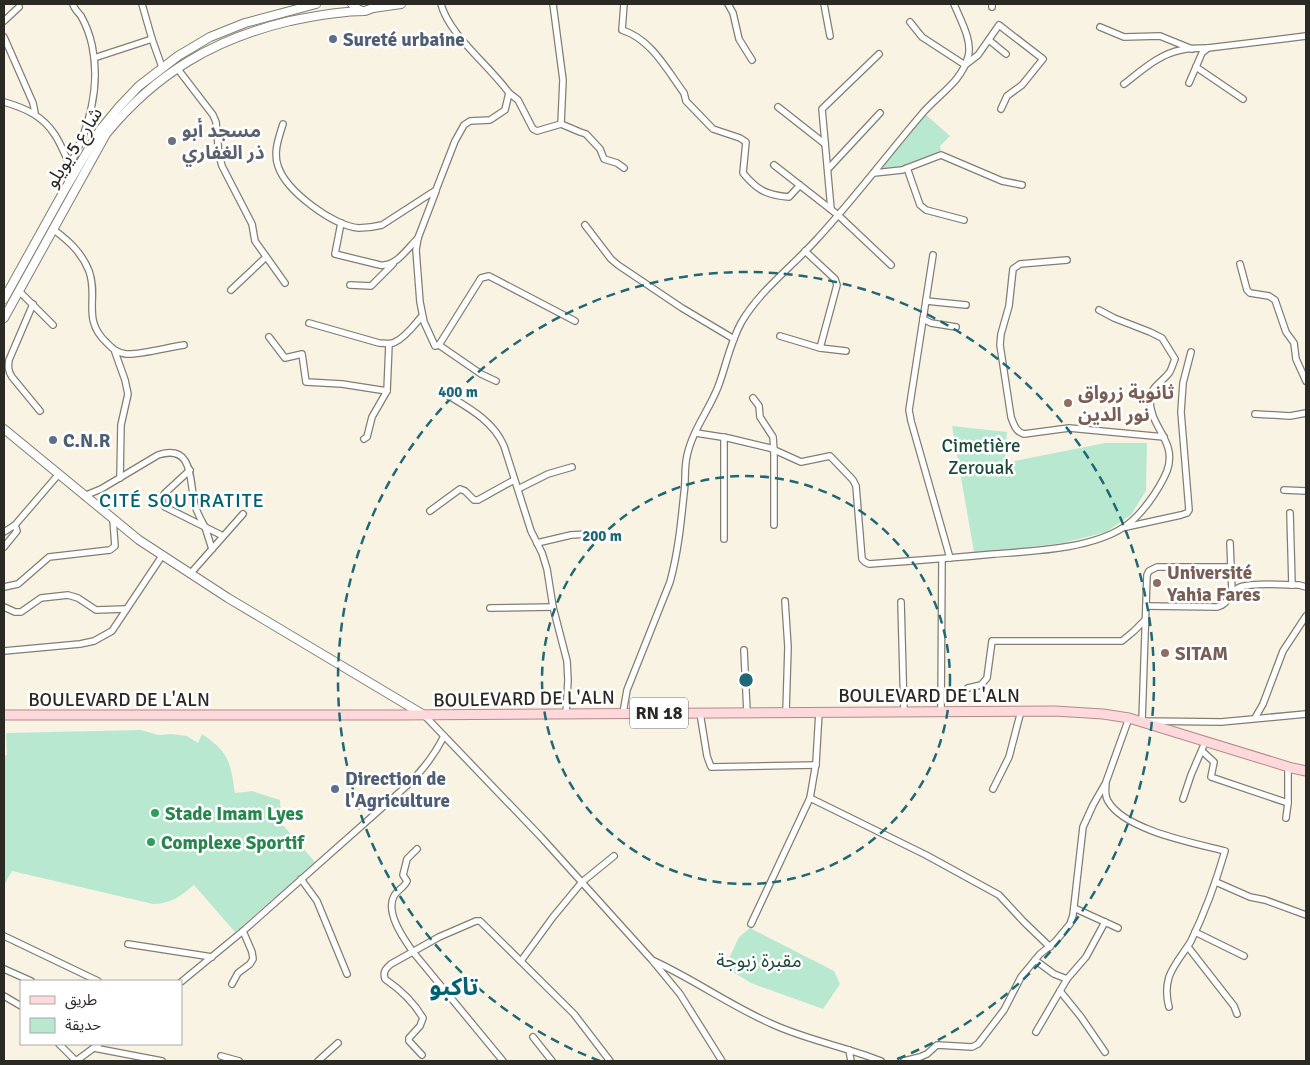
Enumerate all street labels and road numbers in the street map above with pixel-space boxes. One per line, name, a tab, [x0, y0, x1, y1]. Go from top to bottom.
street label: شارع 5 يويلو	[40, 103, 109, 193]
street label: BOULEVARD DE L'ALN	[838, 684, 1020, 708]
street label: BOULEVARD DE L'ALN	[433, 685, 615, 713]
street label: BOULEVARD DE L'ALN	[28, 688, 210, 712]
road number: RN 18	[630, 698, 688, 728]

